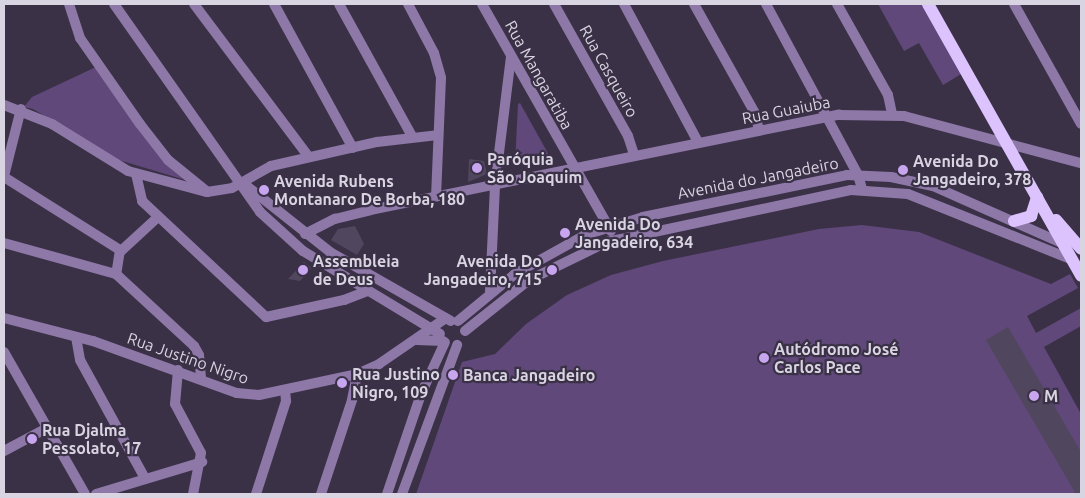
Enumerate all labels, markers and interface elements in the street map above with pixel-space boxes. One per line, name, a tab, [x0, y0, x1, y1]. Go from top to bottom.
street label: Rua Mangaratiba	[501, 17, 577, 133]
street label: Rua Casqueiro	[576, 21, 642, 121]
street label: Rua Guaiuba	[740, 92, 832, 128]
place label: Paróquia São Joaquim	[487, 149, 582, 187]
place label: Avenida Do Jangadeiro, 378	[913, 151, 1031, 189]
street label: Avenida do Jangadeiro	[676, 153, 840, 203]
marker: Paróquia São Joaquim	[471, 162, 483, 174]
marker: Avenida Do Jangadeiro, 378	[897, 164, 909, 176]
place label: Avenida Rubens Montanaro De Borba, 180	[274, 171, 465, 209]
marker: Avenida Rubens Montanaro De Borba, 180	[258, 184, 270, 196]
place label: Avenida Do Jangadeiro, 634	[575, 214, 693, 252]
marker: Avenida Do Jangadeiro, 634	[559, 227, 571, 239]
place label: Assembleia de Deus	[313, 251, 399, 289]
place label: Avenida Do Jangadeiro, 715	[424, 251, 542, 289]
marker: Assembleia de Deus	[297, 264, 309, 276]
marker: Avenida Do Jangadeiro, 715	[546, 264, 558, 276]
street label: Rua Justino Nigro	[125, 328, 251, 388]
place label: Autódromo José Carlos Pace	[774, 339, 898, 377]
marker: Autódromo José Carlos Pace	[758, 352, 770, 364]
place label: Rua Justino Nigro, 109	[352, 364, 440, 402]
place label: Banca Jangadeiro	[463, 365, 595, 385]
marker: Banca Jangadeiro	[447, 369, 459, 381]
marker: Rua Justino Nigro, 109	[336, 377, 348, 389]
place label: M	[1044, 386, 1058, 406]
marker: M	[1028, 390, 1040, 402]
place label: Rua Djalma Pessolato, 17	[42, 420, 141, 458]
marker: Rua Djalma Pessolato, 17	[26, 433, 38, 445]

